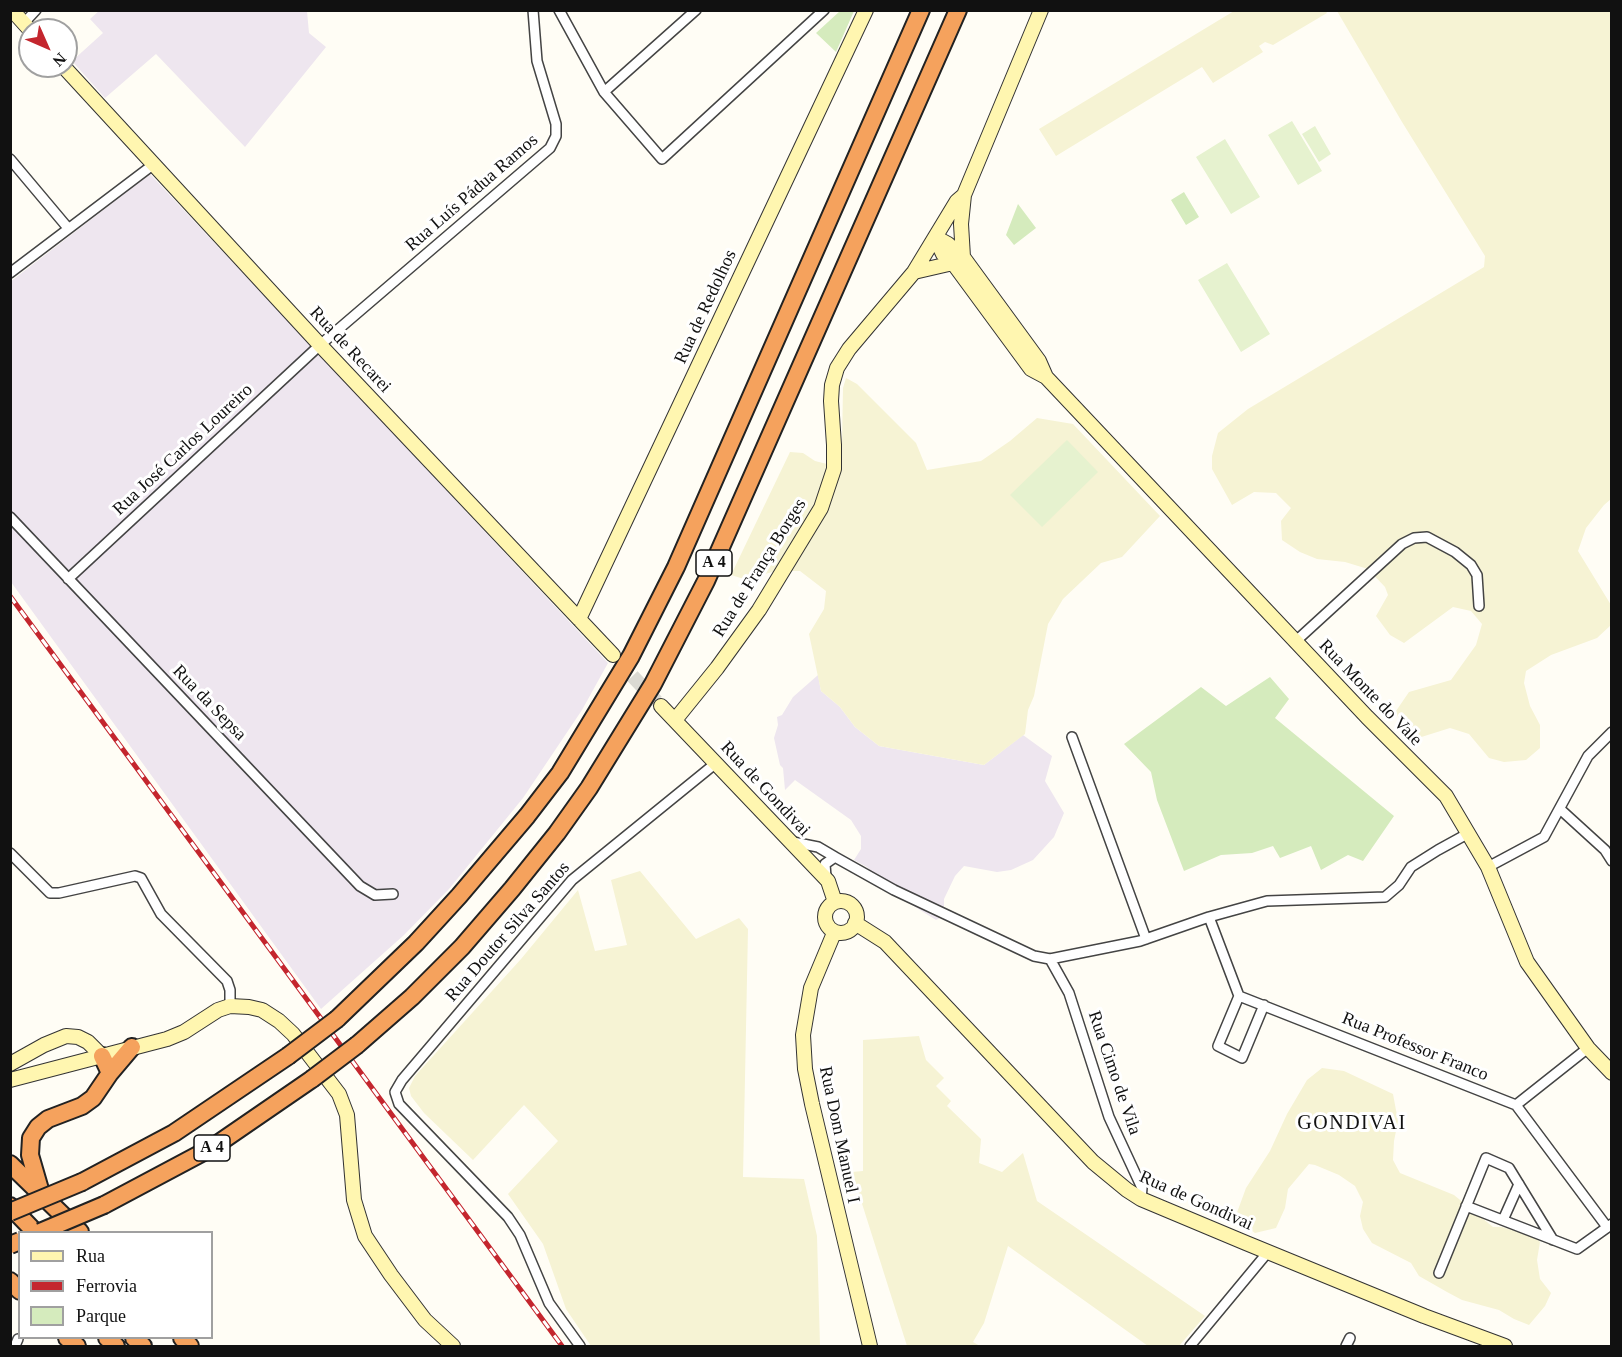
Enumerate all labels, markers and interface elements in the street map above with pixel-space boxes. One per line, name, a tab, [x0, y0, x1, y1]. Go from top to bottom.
north arrow	[18, 18, 78, 78]
text: N	[50, 50, 70, 70]
street label: Rua Luís Pádua Ramos	[401, 130, 543, 256]
street label: Rua de Redolhos	[670, 247, 742, 367]
street label: Rua de Recarei	[305, 302, 395, 398]
street label: Rua José Carlos Loureiro	[109, 380, 257, 520]
street label: Rua de França Borges	[709, 495, 811, 641]
road number: A 4	[696, 550, 732, 576]
street label: Rua Monte do Vale	[1314, 635, 1426, 751]
street label: Rua da Sepsa	[168, 661, 250, 745]
street label: Rua de Gondivai	[716, 737, 814, 841]
street label: Rua Doutor Silva Santos	[441, 858, 575, 1006]
street label: Rua Cimo de Vila	[1083, 1008, 1145, 1138]
street label: Rua Professor Franco	[1339, 1008, 1491, 1086]
street label: Rua Dom Manuel I	[814, 1065, 864, 1205]
district label: GONDIVAI	[1297, 1112, 1407, 1136]
road number: A 4	[194, 1135, 230, 1161]
street label: Rua de Gondivai	[1136, 1166, 1256, 1236]
legend	[18, 1231, 213, 1339]
text: Rua	[76, 1246, 105, 1266]
text: Ferrovia	[76, 1276, 137, 1296]
text: Parque	[76, 1306, 126, 1326]

